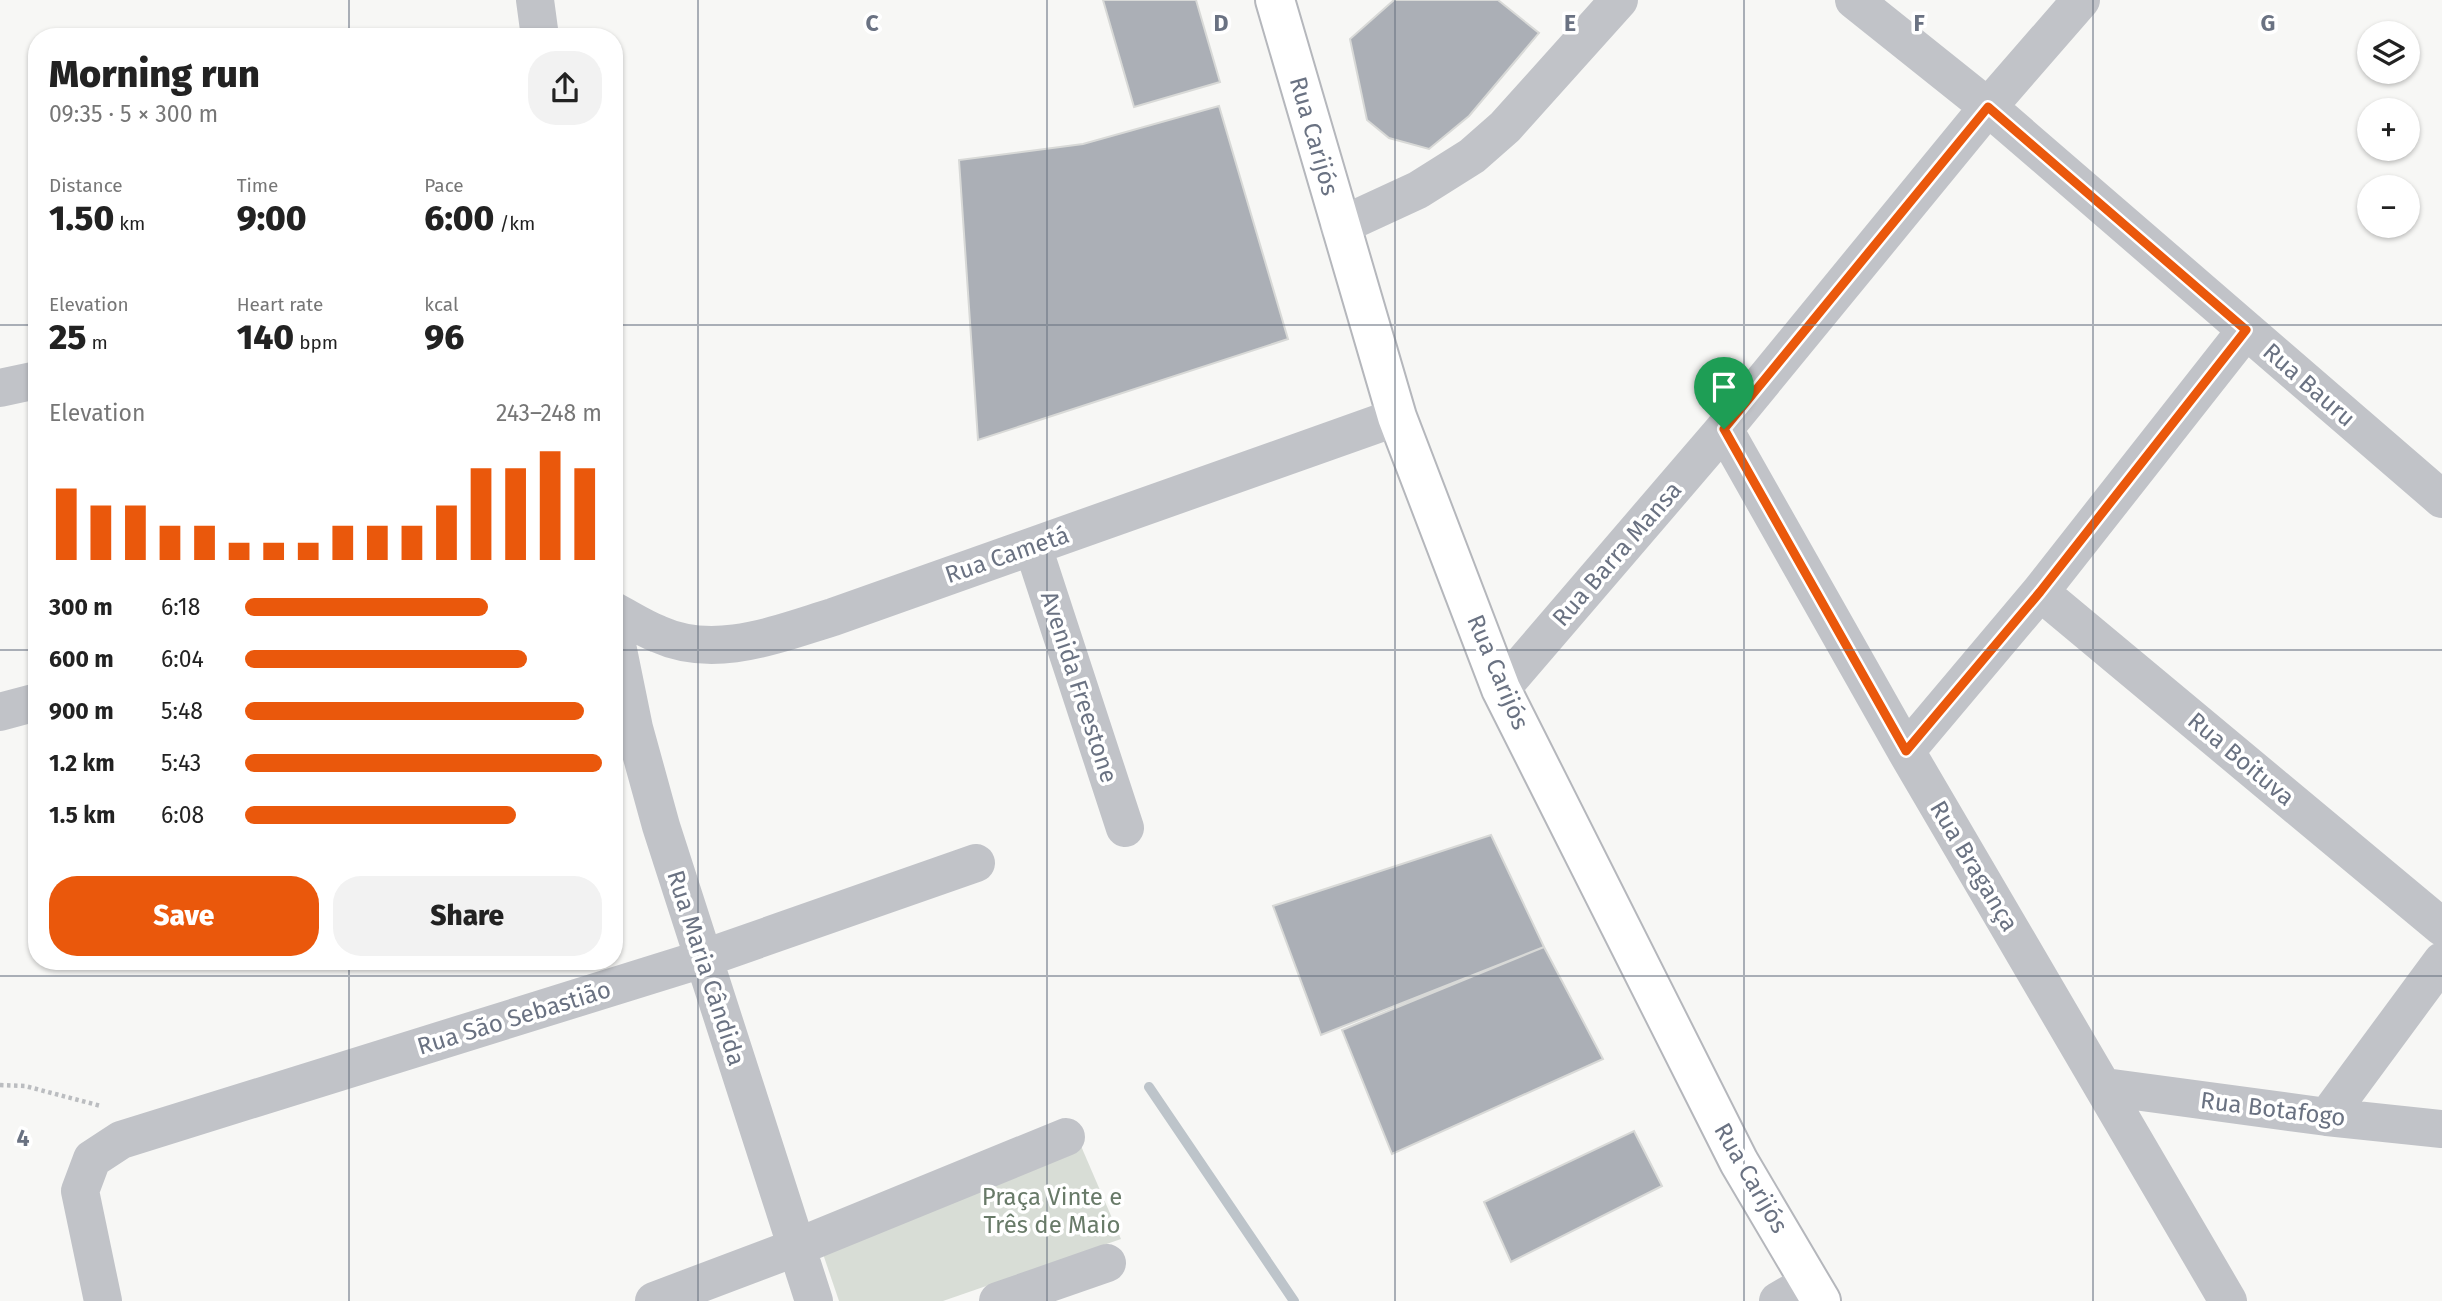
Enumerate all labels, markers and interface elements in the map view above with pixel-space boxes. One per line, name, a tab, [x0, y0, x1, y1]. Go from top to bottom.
text: C	[865, 9, 879, 37]
text: D	[1214, 9, 1229, 37]
text: E	[1564, 9, 1576, 37]
text: F	[1913, 9, 1925, 37]
text: G	[2261, 9, 2275, 37]
map controls	[2357, 21, 2420, 238]
button: layers	[2357, 21, 2420, 84]
text: Morning run	[49, 51, 260, 97]
button: share	[528, 51, 602, 125]
street label: Rua Carijós	[1284, 73, 1344, 199]
button: +	[2357, 98, 2420, 161]
text: 09:35 · 5 × 300 m	[49, 100, 218, 128]
text: Distance	[49, 174, 123, 197]
text: Time	[237, 174, 278, 197]
text: Pace	[424, 174, 464, 197]
button: −	[2357, 175, 2420, 238]
text: 1.50	[49, 197, 114, 239]
text: 9:00	[237, 197, 307, 239]
text: 6:00	[424, 197, 494, 239]
text: km	[114, 212, 145, 235]
text: /km	[494, 212, 535, 235]
text: Elevation	[49, 293, 129, 316]
text: Heart rate	[237, 293, 323, 316]
text: kcal	[424, 293, 459, 316]
text: 25	[49, 316, 86, 358]
text: 140	[237, 316, 294, 358]
text: 96	[424, 316, 464, 358]
text: m	[86, 331, 108, 354]
text: bpm	[294, 331, 338, 354]
street label: Rua Bauru	[2257, 337, 2361, 433]
pin	[1694, 357, 1754, 429]
icon: arrive	[1705, 368, 1743, 406]
text: Elevation	[49, 399, 145, 427]
text: 243–248 m	[496, 399, 602, 427]
street label: Rua Barra Mansa	[1547, 476, 1687, 632]
street label: Rua Cametá	[941, 521, 1073, 589]
street label: Avenida Freestone	[1035, 588, 1123, 786]
text: 300 m	[49, 593, 113, 621]
text: 6:18	[161, 593, 201, 621]
street label: Rua Carijós	[1461, 610, 1535, 734]
text: 600 m	[49, 645, 114, 673]
text: 6:04	[161, 645, 204, 673]
text: 900 m	[49, 697, 114, 725]
text: 5:48	[161, 697, 203, 725]
street label: Rua Boituva	[2182, 706, 2300, 812]
text: 1.2 km	[49, 749, 115, 777]
text: 5:43	[161, 749, 201, 777]
street label: Rua Bragança	[1924, 796, 2024, 936]
text: 1.5 km	[49, 801, 115, 829]
text: 6:08	[161, 801, 204, 829]
street label: Rua Maria Cândida	[661, 867, 751, 1069]
button: Save	[49, 876, 319, 956]
button: Share	[333, 876, 602, 956]
street label: Rua São Sebastião	[414, 975, 614, 1061]
street label: Rua Botafogo	[2199, 1086, 2347, 1132]
street label: Rua Carijós	[1708, 1118, 1794, 1238]
text: 4	[17, 1124, 30, 1152]
park label: Praça Vinte e Três de Maio	[982, 1183, 1122, 1239]

